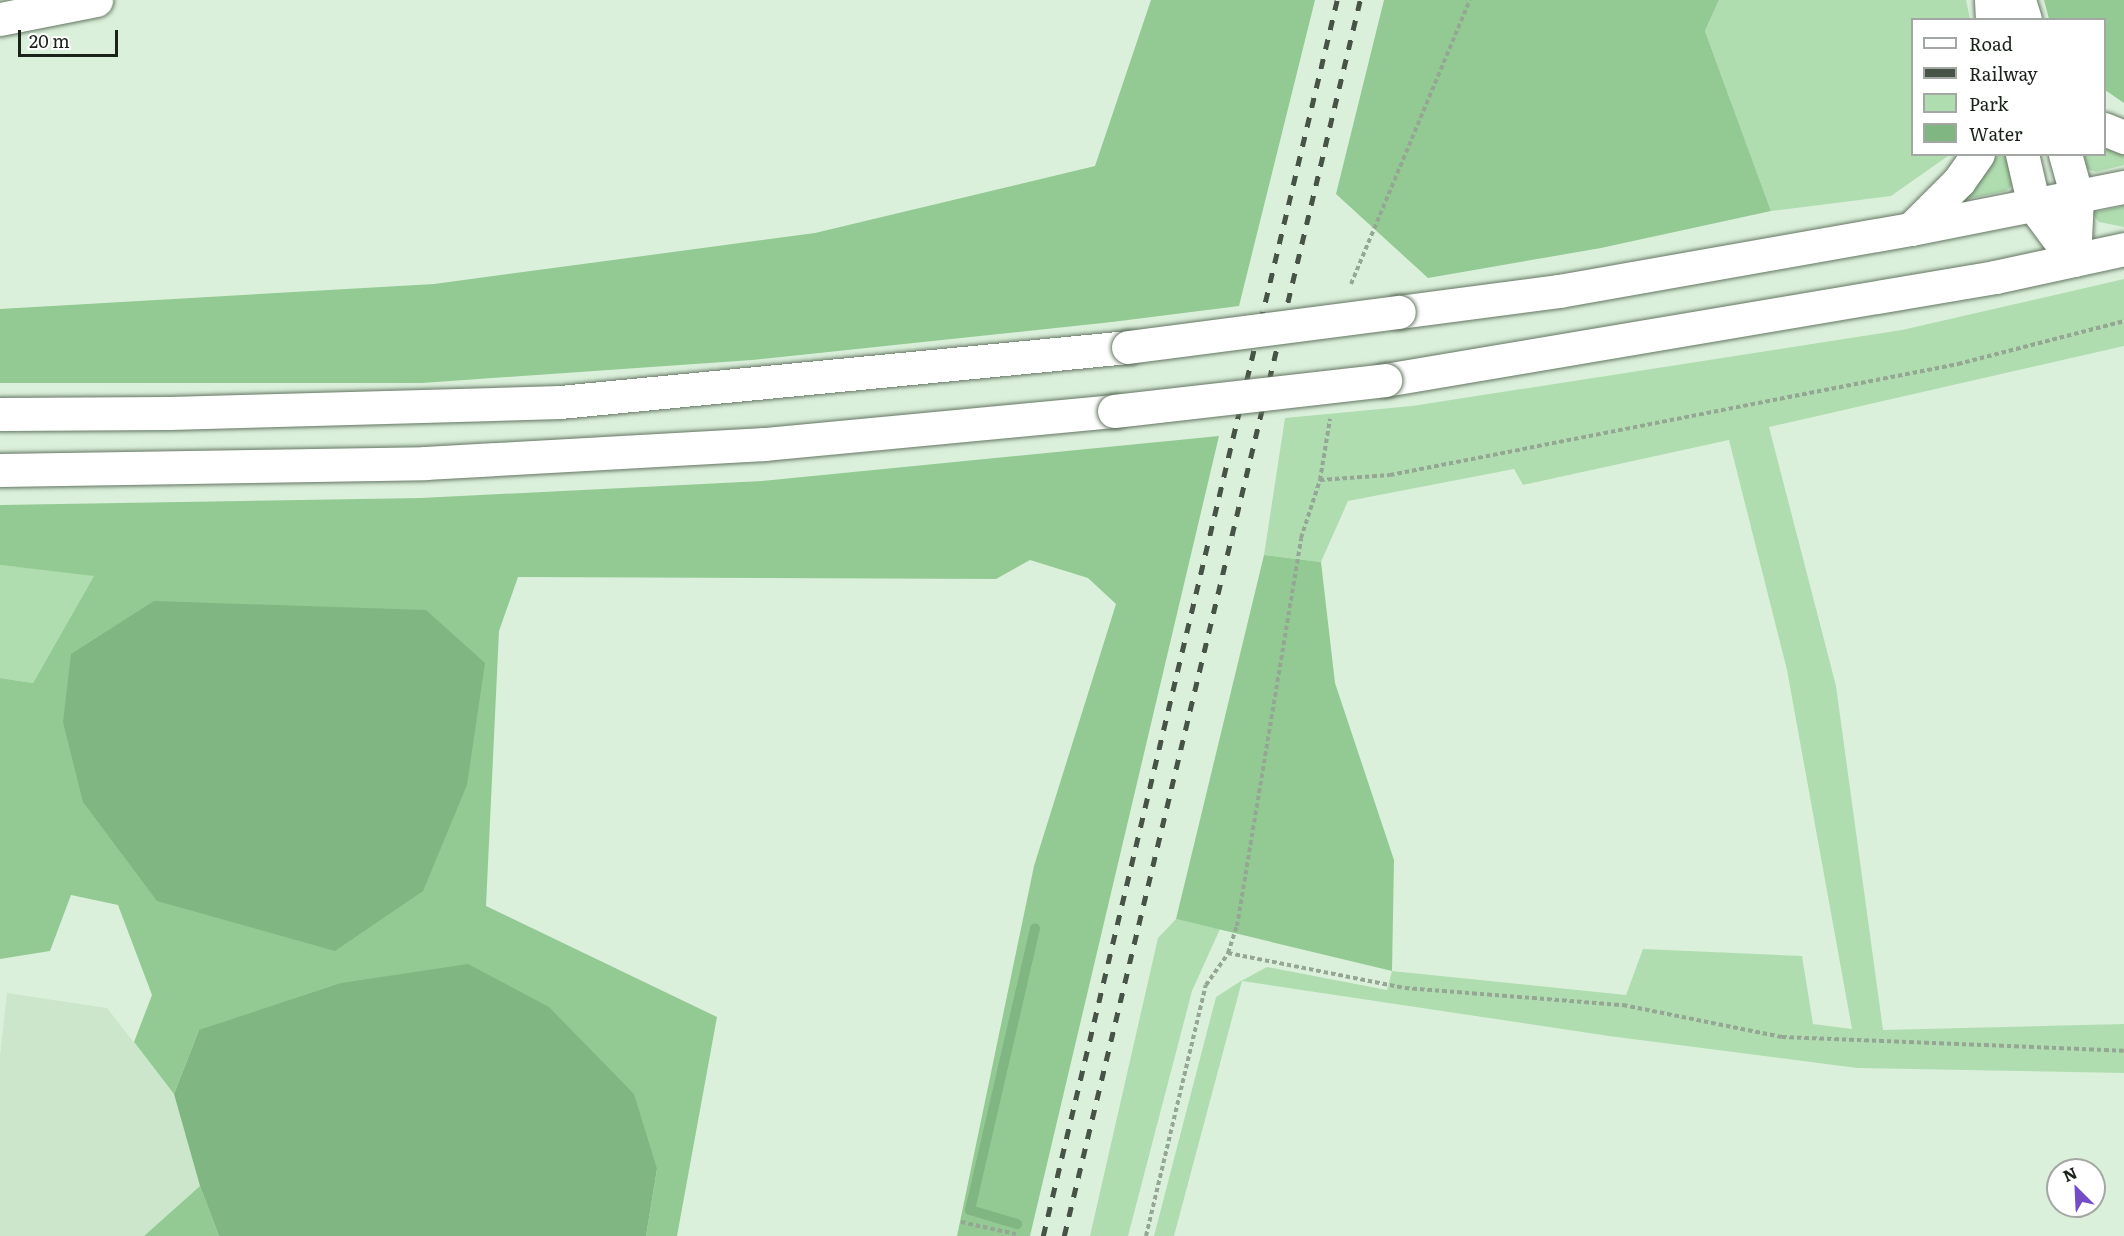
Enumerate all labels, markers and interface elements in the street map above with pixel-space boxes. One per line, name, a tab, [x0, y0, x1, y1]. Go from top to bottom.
scale bar	[21, 18, 122, 56]
legend	[1911, 18, 2106, 156]
text: 20 m	[29, 27, 70, 54]
text: Road	[1969, 30, 2013, 57]
text: Railway	[1969, 60, 2038, 87]
text: Park	[1969, 90, 2008, 117]
text: Water	[1969, 120, 2022, 147]
north arrow	[2046, 1158, 2106, 1218]
text: N	[2058, 1160, 2081, 1187]

